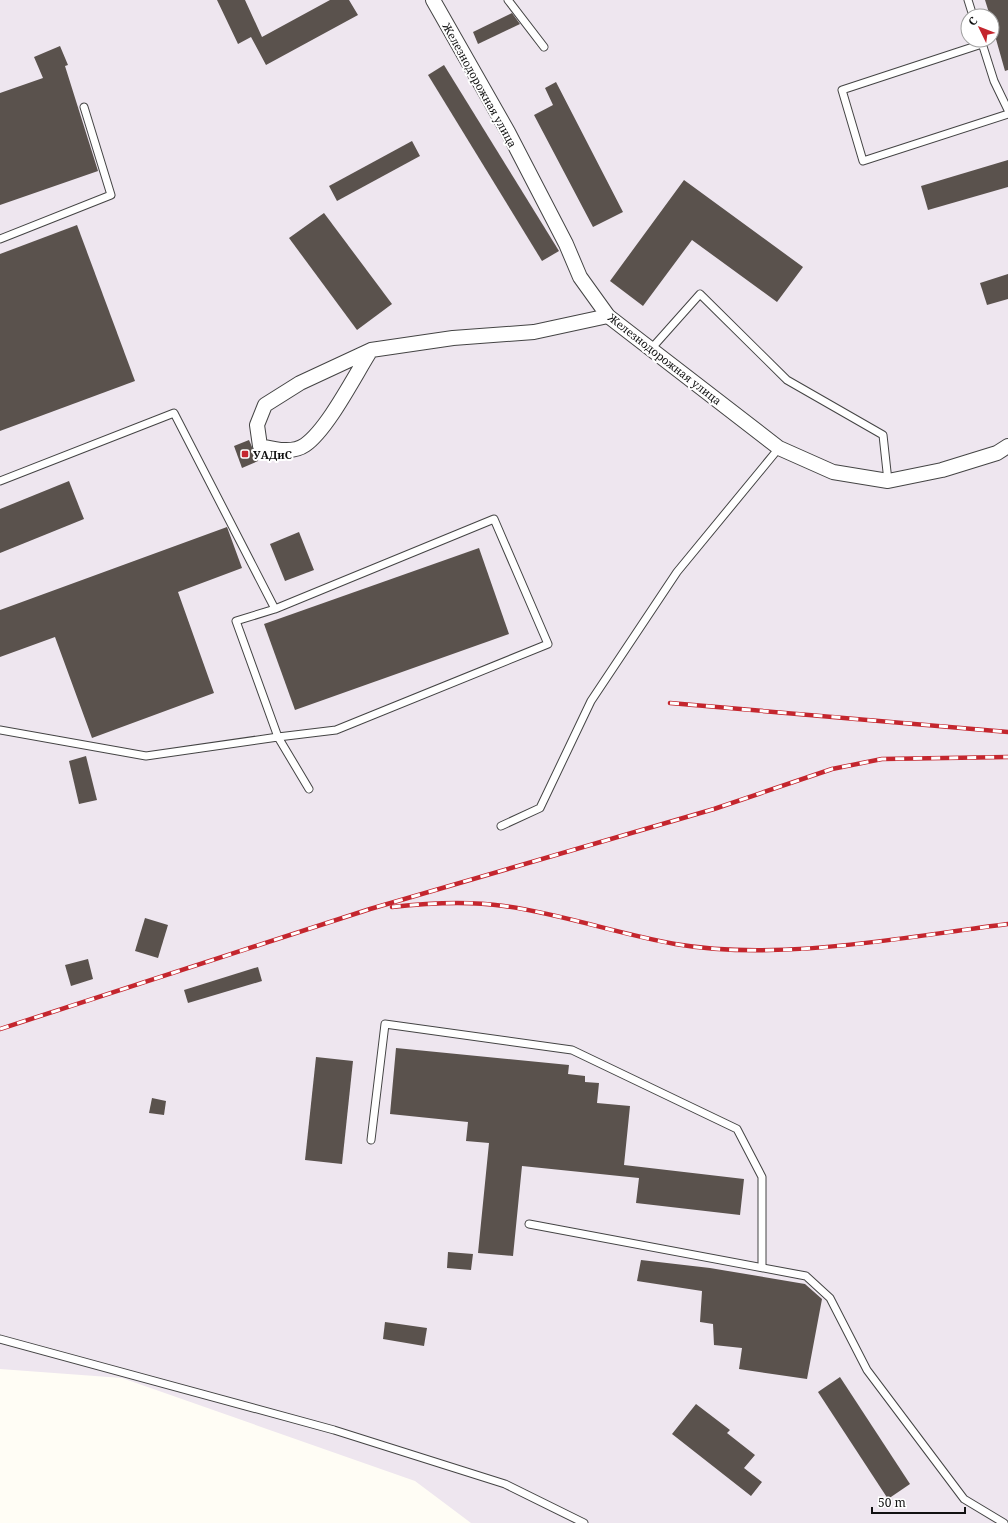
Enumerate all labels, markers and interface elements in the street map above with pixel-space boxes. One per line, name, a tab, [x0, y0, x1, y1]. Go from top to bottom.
north arrow	[960, 8, 1000, 48]
text: С	[964, 13, 980, 29]
street label: Железнодорожная улица	[439, 19, 521, 150]
street label: Железнодорожная улица	[604, 309, 725, 408]
place label: УАДиС	[253, 447, 292, 462]
marker: УАДиС	[240, 449, 250, 459]
scale bar	[872, 1489, 965, 1515]
text: 50 m	[878, 1494, 906, 1511]

